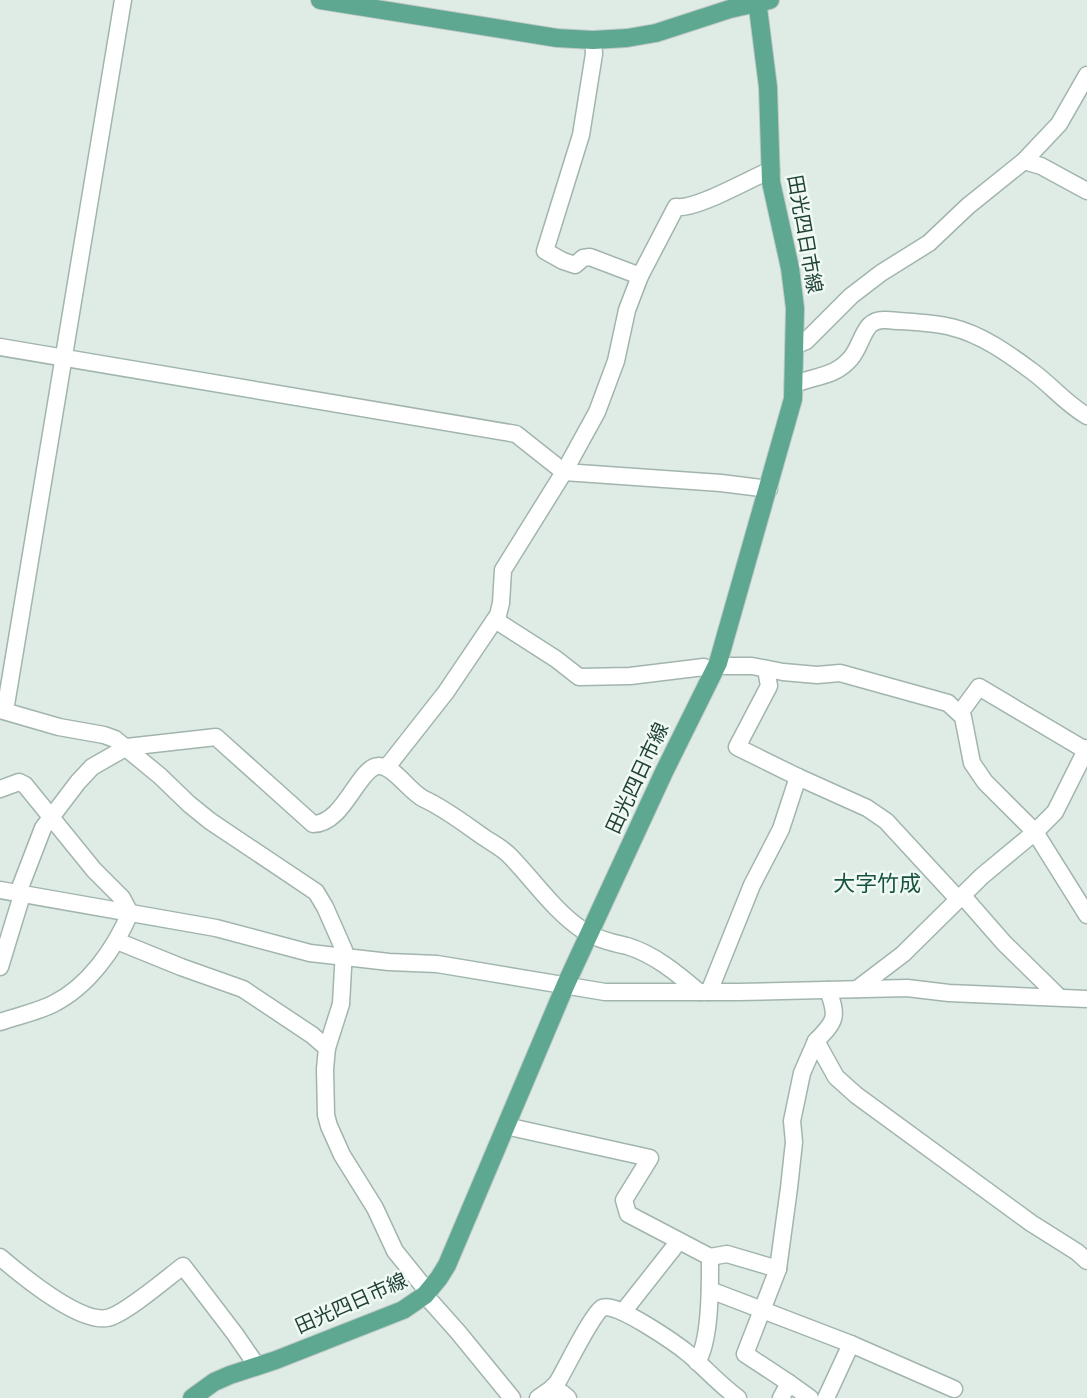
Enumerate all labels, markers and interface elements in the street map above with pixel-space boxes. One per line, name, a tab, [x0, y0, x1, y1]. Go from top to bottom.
street label: 田光四日市線	[782, 172, 829, 295]
street label: 田光四日市線	[599, 718, 674, 838]
district label: 大字竹成	[833, 867, 921, 897]
street label: 田光四日市線	[290, 1266, 411, 1339]

